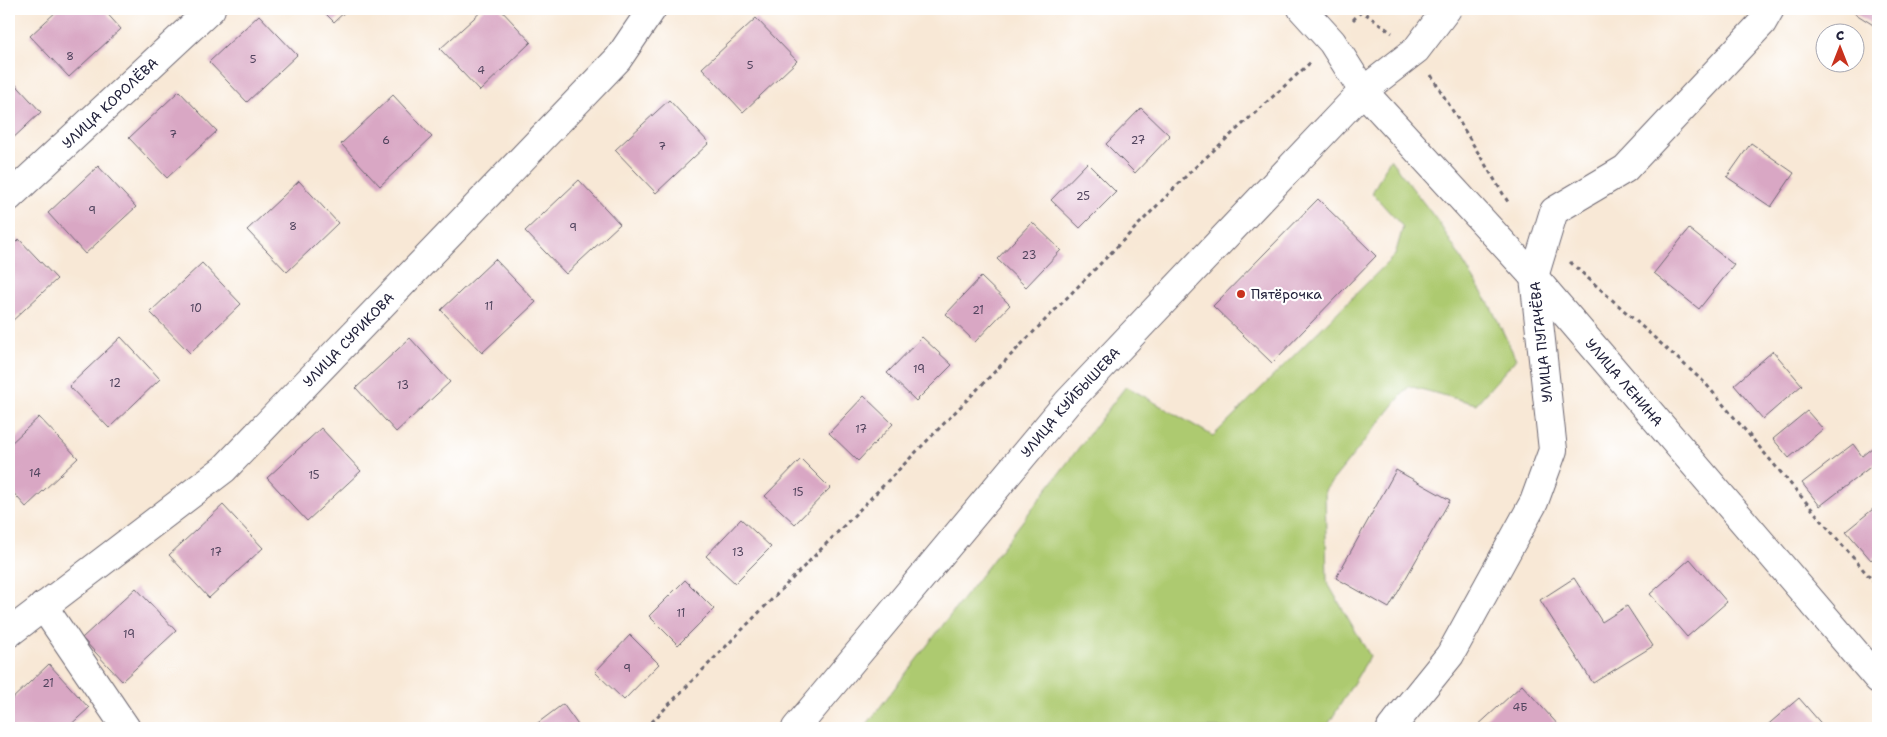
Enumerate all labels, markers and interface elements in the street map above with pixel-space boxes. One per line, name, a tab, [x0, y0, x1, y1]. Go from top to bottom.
north arrow	[1814, 22, 1864, 72]
text: С	[1836, 26, 1844, 44]
house number: 8	[66, 49, 74, 64]
house number: 5	[250, 52, 257, 67]
street label: УЛИЦА КОРОЛЁВА	[58, 54, 162, 152]
house number: 5	[747, 58, 754, 73]
house number: 4	[477, 63, 485, 78]
house number: 7	[169, 127, 177, 142]
house number: 6	[382, 133, 390, 148]
house number: 27	[1131, 133, 1146, 148]
house number: 7	[658, 139, 666, 154]
house number: 25	[1076, 189, 1090, 204]
house number: 9	[88, 203, 96, 218]
house number: 8	[289, 219, 297, 234]
house number: 9	[569, 220, 577, 235]
house number: 23	[1022, 248, 1036, 263]
street label: УЛИЦА ПУГАЧЁВА	[1526, 280, 1556, 404]
place label: Пятёрочка	[1251, 285, 1322, 303]
street label: УЛИЦА СУРИКОВА	[299, 288, 398, 391]
marker: Пятёрочка	[1235, 288, 1247, 300]
house number: 11	[485, 299, 493, 314]
house number: 10	[190, 301, 202, 316]
house number: 21	[972, 303, 984, 318]
street label: УЛИЦА ЛЕНИНА	[1582, 335, 1667, 430]
street label: УЛИЦА КУЙБЫШЕВА	[1017, 344, 1124, 461]
house number: 19	[913, 362, 925, 377]
house number: 12	[109, 376, 121, 391]
house number: 13	[397, 378, 409, 393]
house number: 17	[855, 422, 867, 437]
house number: 14	[29, 466, 41, 481]
house number: 15	[308, 468, 320, 483]
house number: 15	[792, 485, 804, 500]
house number: 17	[210, 545, 222, 560]
house number: 13	[732, 545, 744, 560]
house number: 11	[677, 606, 685, 621]
house number: 19	[123, 627, 135, 642]
house number: 9	[623, 661, 631, 676]
house number: 21	[42, 676, 54, 691]
house number: 4Б	[1513, 700, 1527, 715]

